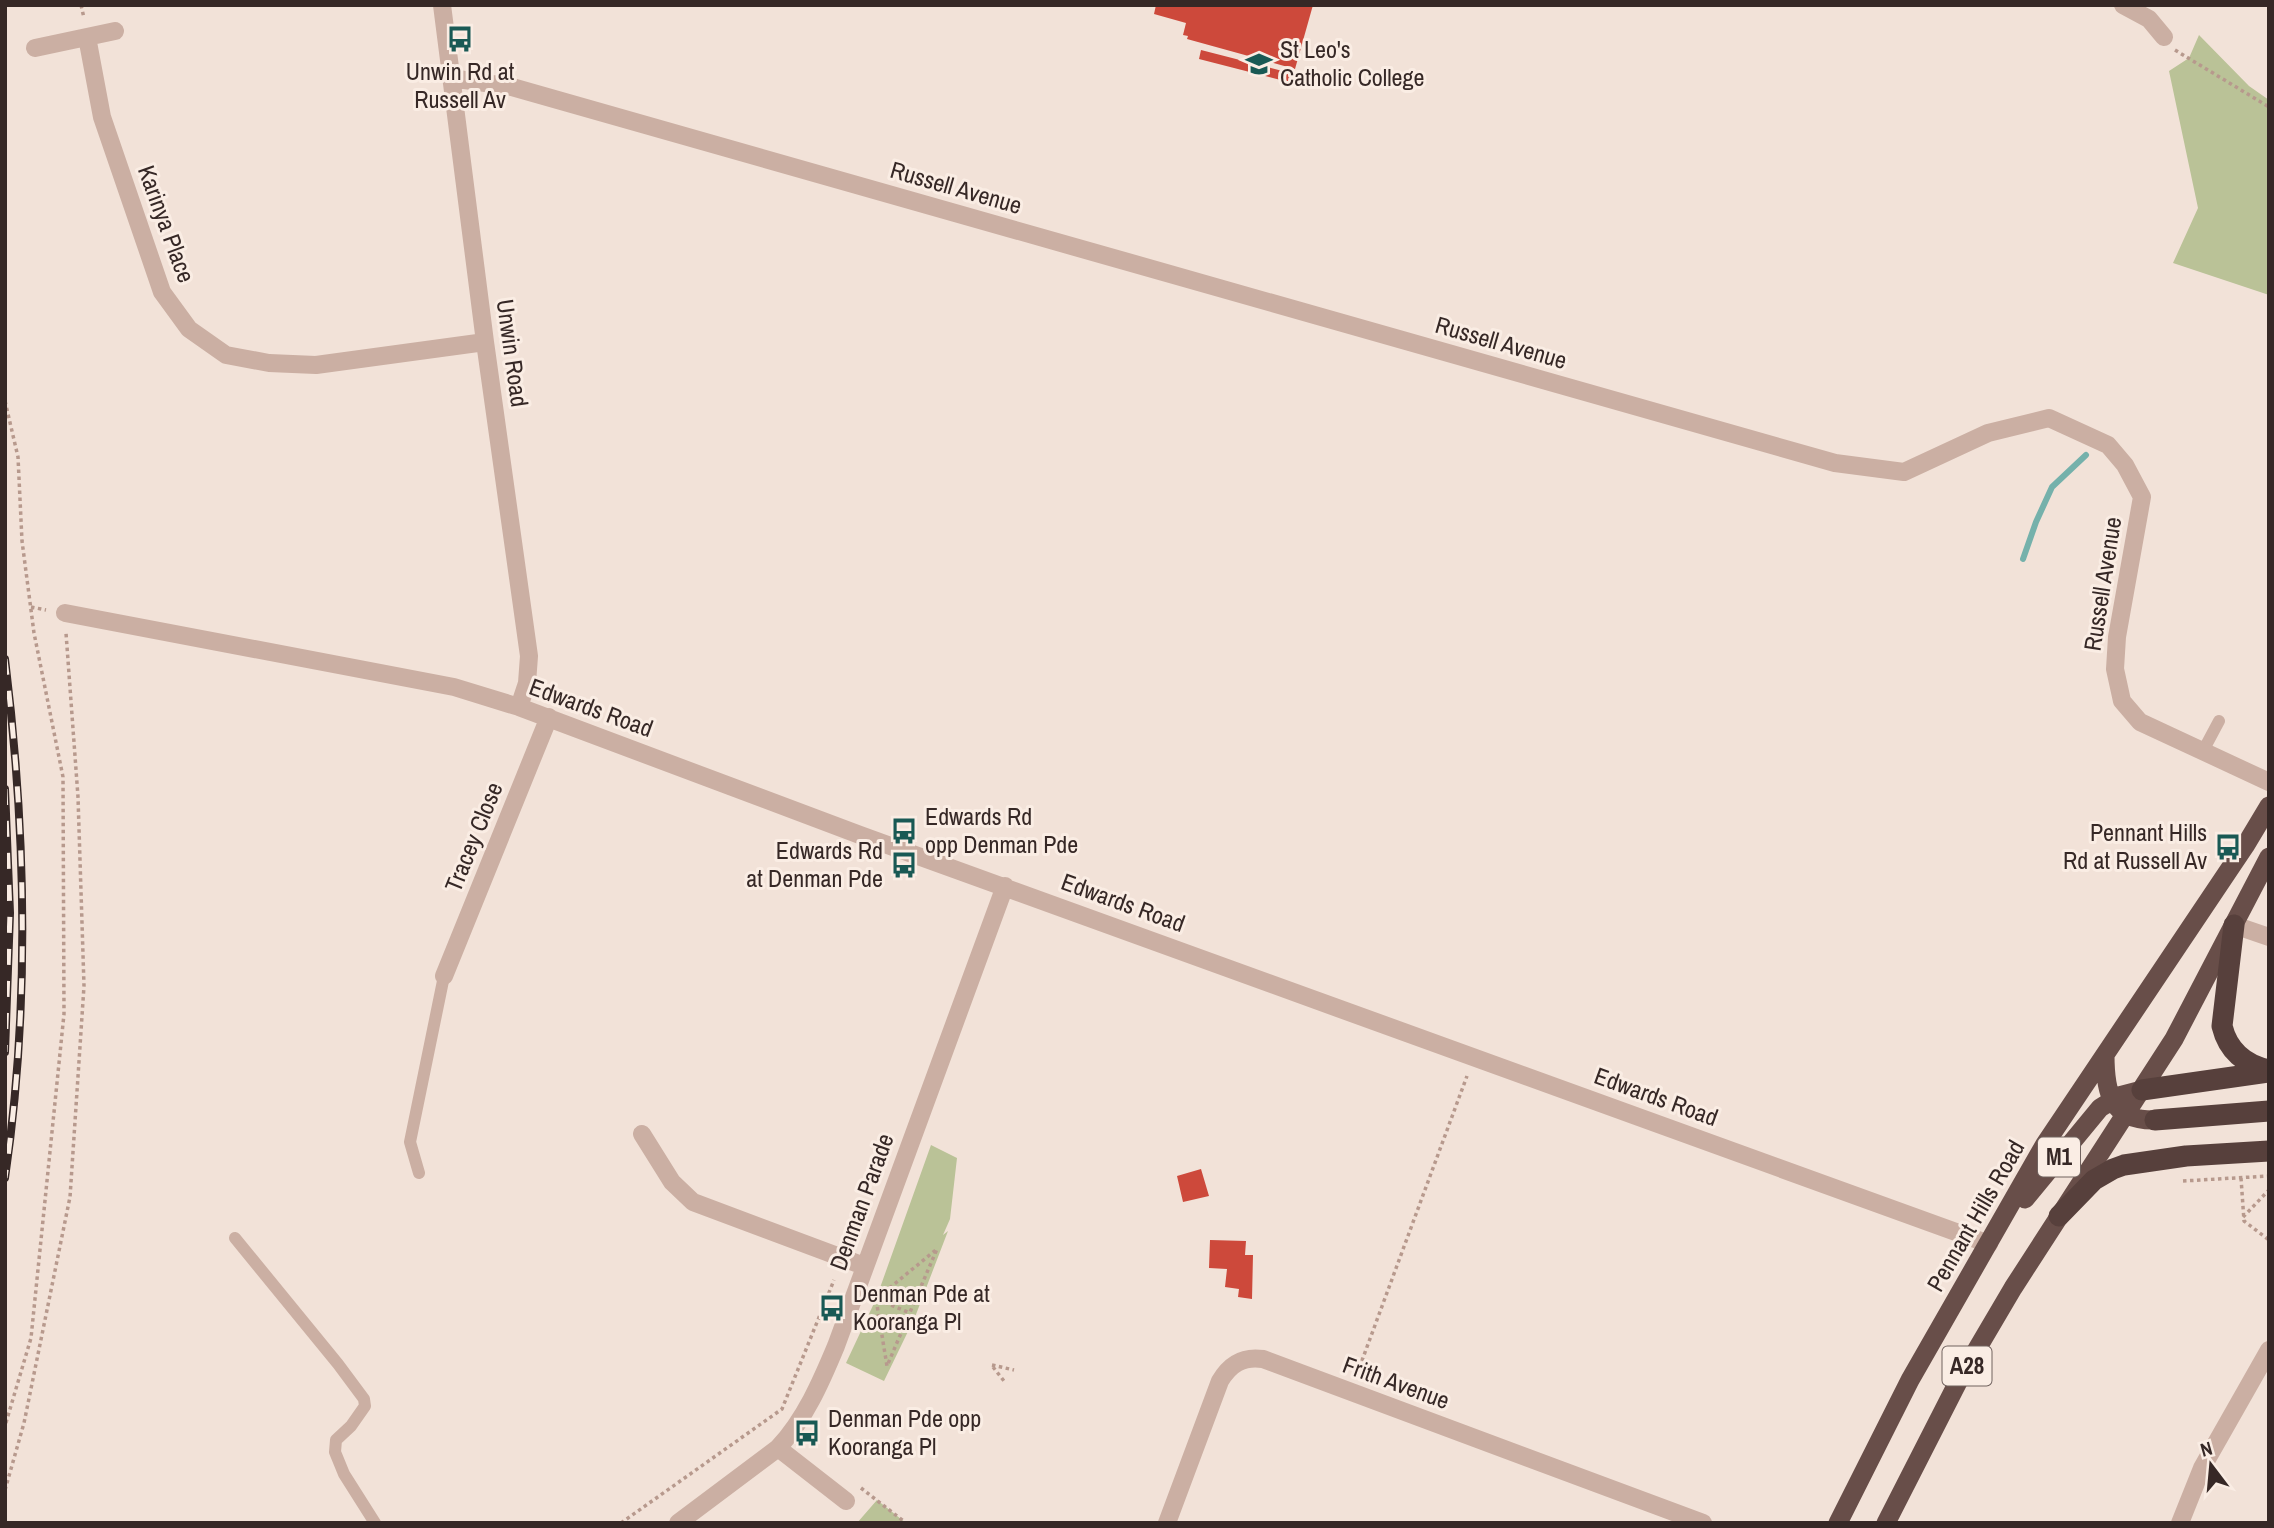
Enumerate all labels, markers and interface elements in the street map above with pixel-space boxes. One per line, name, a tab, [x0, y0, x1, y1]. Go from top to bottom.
bus stop icon: Unwin Rd at Russell Av	[445, 24, 475, 54]
place label: St Leo's Catholic College	[1280, 33, 1424, 93]
school or university icon: St Leo's Catholic College	[1244, 49, 1274, 79]
place label: Unwin Rd at Russell Av	[406, 55, 515, 115]
street label: Russell Avenue	[887, 153, 1026, 221]
street label: Karinya Place	[131, 161, 203, 287]
street label: Unwin Road	[490, 297, 536, 409]
street label: Russell Avenue	[1432, 308, 1571, 376]
street label: Russell Avenue	[2076, 515, 2128, 653]
street label: Edwards Road	[525, 670, 657, 744]
street label: Tracey Close	[437, 777, 509, 896]
place label: Edwards Rd opp Denman Pde	[925, 800, 1078, 860]
bus stop icon: Edwards Rd opp Denman Pde	[889, 816, 919, 846]
place label: Pennant Hills Rd at Russell Av	[2063, 816, 2207, 876]
bus stop icon: Pennant Hills Rd at Russell Av	[2213, 832, 2243, 862]
place label: Edwards Rd at Denman Pde	[746, 834, 883, 894]
bus stop icon: Edwards Rd at Denman Pde	[889, 850, 919, 880]
street label: Edwards Road	[1057, 865, 1189, 939]
street label: Edwards Road	[1590, 1059, 1722, 1133]
street label: Denman Parade	[822, 1129, 901, 1274]
street label: Pennant Hills Road	[1919, 1134, 2031, 1297]
road number: M1	[2038, 1138, 2080, 1176]
place label: Denman Pde at Kooranga Pl	[853, 1277, 990, 1337]
bus stop icon: Denman Pde at Kooranga Pl	[817, 1293, 847, 1323]
road number: A28	[1942, 1346, 1992, 1386]
street label: Frith Avenue	[1339, 1348, 1454, 1416]
place label: Denman Pde opp Kooranga Pl	[828, 1402, 981, 1462]
bus stop icon: Denman Pde opp Kooranga Pl	[792, 1418, 822, 1448]
north arrow	[2176, 1430, 2246, 1500]
text: N	[2197, 1435, 2215, 1463]

